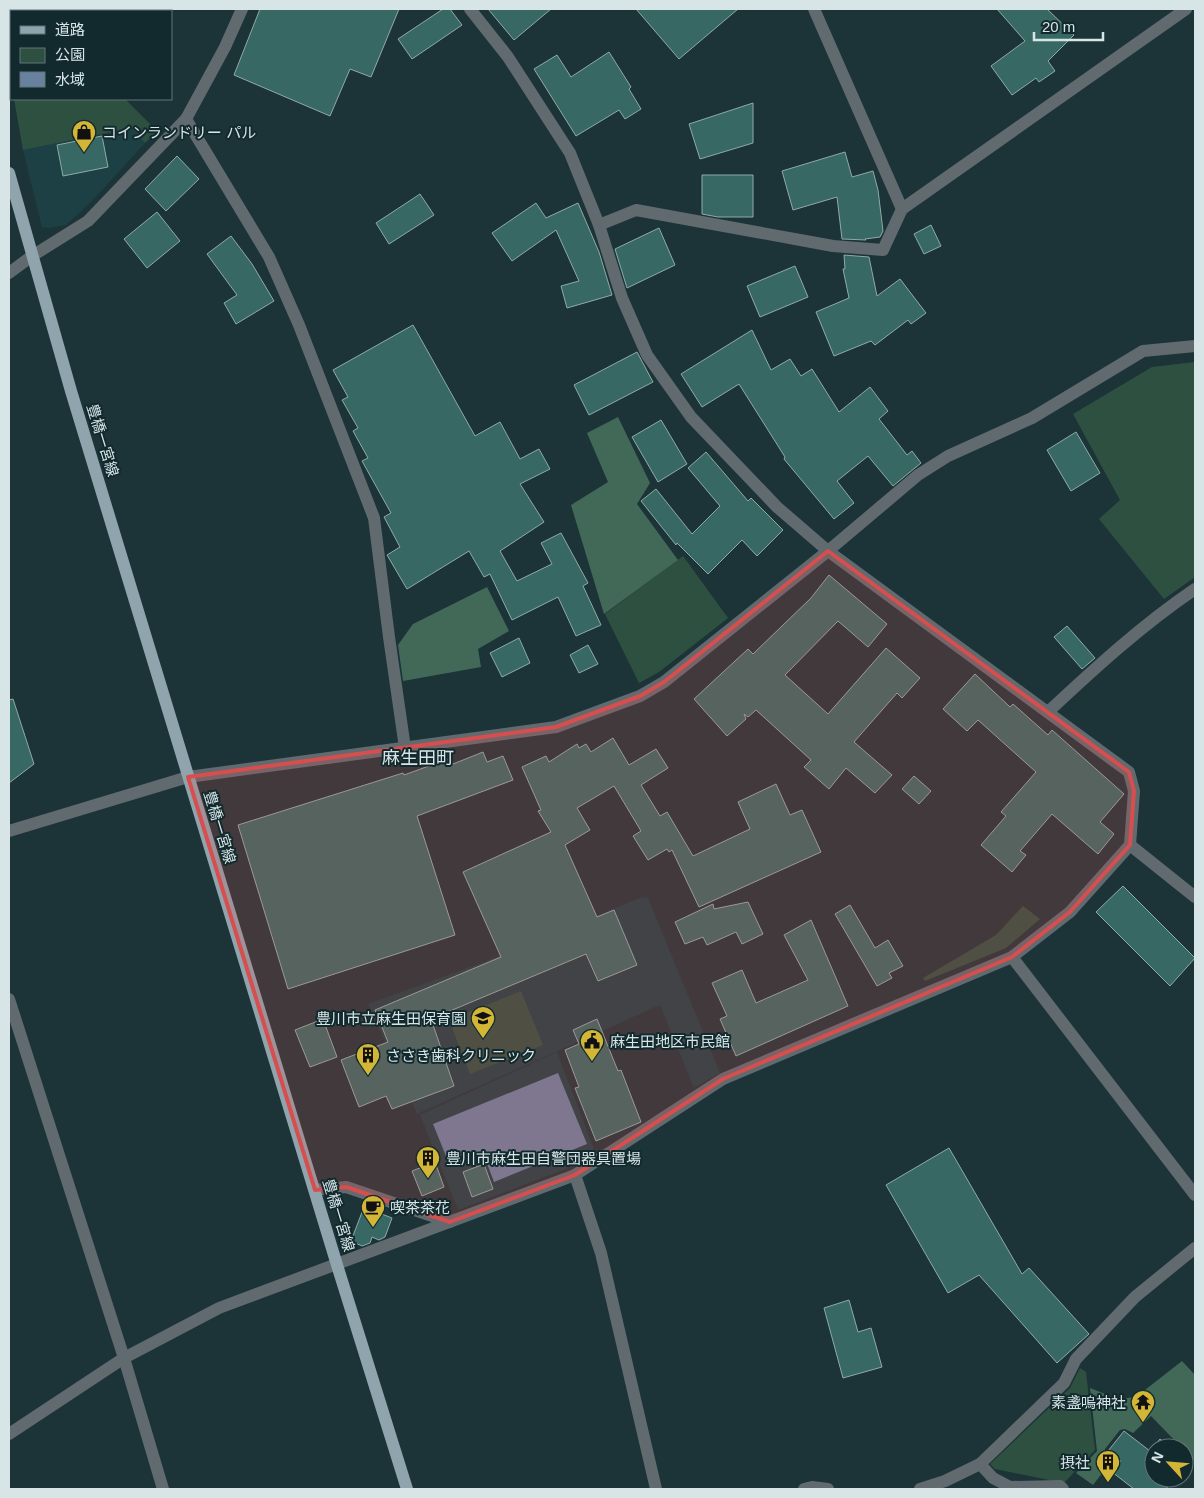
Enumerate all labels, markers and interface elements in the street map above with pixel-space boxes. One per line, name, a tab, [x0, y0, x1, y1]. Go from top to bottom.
legend	[10, 10, 172, 100]
scale bar	[1034, 10, 1103, 42]
text: 20 m	[1042, 18, 1075, 35]
text: 道路	[55, 21, 85, 38]
text: 公園	[55, 46, 85, 63]
text: 水域	[55, 71, 85, 88]
shop icon: コインランドリー パル	[71, 119, 97, 153]
place label: コインランドリー パル	[102, 124, 256, 141]
street label: 豊橋一宮線	[84, 402, 122, 478]
district label: 麻生田町	[382, 748, 454, 768]
street label: 豊橋一宮線	[201, 789, 239, 865]
school or university icon: 豊川市立麻生田保育園	[470, 1005, 496, 1039]
place label: 豊川市立麻生田保育園	[316, 1010, 466, 1027]
public building icon: 麻生田地区市民館	[579, 1028, 605, 1062]
place label: 麻生田地区市民館	[610, 1033, 730, 1050]
building icon: ささき歯科クリニック	[355, 1042, 381, 1076]
place label: ささき歯科クリニック	[386, 1047, 536, 1064]
building icon: 豊川市麻生田自警団器具置場	[415, 1145, 441, 1179]
place label: 豊川市麻生田自警団器具置場	[446, 1150, 641, 1167]
street label: 豊橋一宮線	[320, 1177, 358, 1253]
cafe icon: 喫茶茶花	[360, 1194, 386, 1228]
place label: 喫茶茶花	[390, 1199, 450, 1216]
temple icon: 素盞嗚神社	[1130, 1389, 1156, 1423]
place label: 素盞嗚神社	[1051, 1394, 1126, 1411]
north arrow	[1144, 1438, 1194, 1488]
building icon: 摂社	[1095, 1449, 1121, 1483]
text: N	[1148, 1449, 1167, 1465]
place label: 摂社	[1060, 1454, 1090, 1471]

